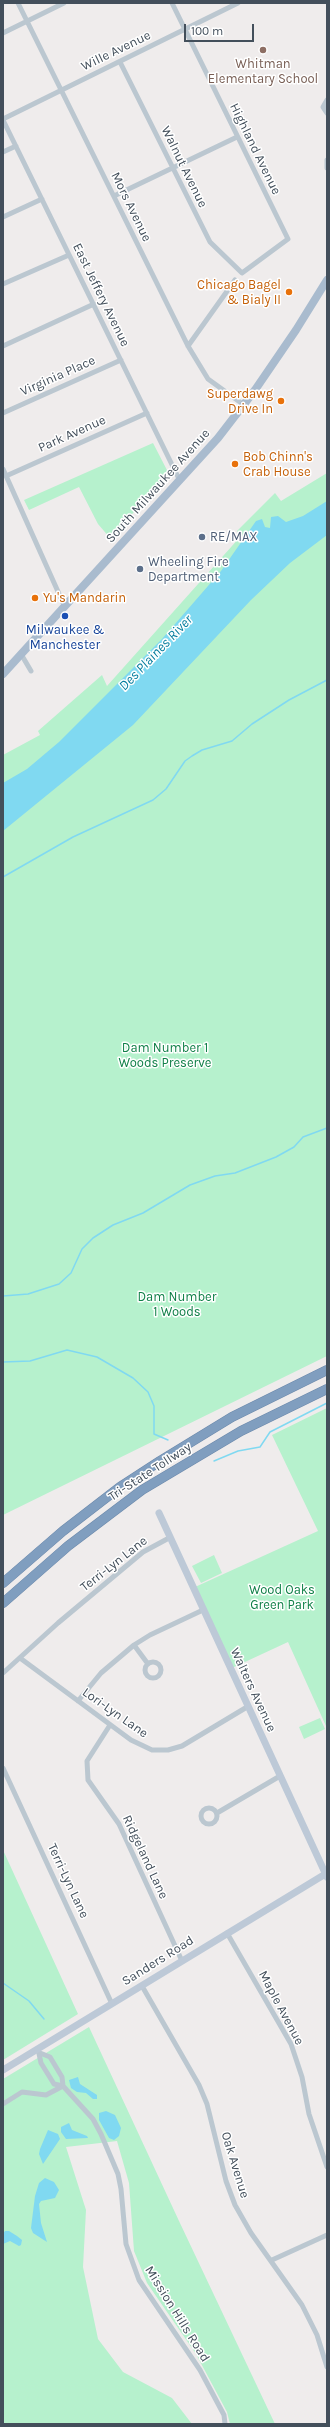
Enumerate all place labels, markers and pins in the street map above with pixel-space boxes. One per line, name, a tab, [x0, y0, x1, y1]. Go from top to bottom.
marker: Whitman Elementary School	[258, 45, 268, 55]
place label: Whitman Elementary School	[208, 56, 318, 87]
place label: Chicago Bagel & Bialy II	[197, 277, 281, 308]
marker: Chicago Bagel & Bialy II	[284, 287, 294, 297]
place label: Superdawg Drive In	[207, 386, 273, 417]
marker: Superdawg Drive In	[276, 396, 286, 406]
place label: Bob Chinn's Crab House	[243, 449, 313, 480]
marker: Bob Chinn's Crab House	[230, 459, 240, 469]
place label: RE/MAX	[210, 529, 258, 545]
marker: RE/MAX	[197, 532, 207, 542]
place label: Wheeling Fire Department	[148, 554, 229, 585]
marker: Wheeling Fire Department	[135, 564, 145, 574]
place label: Yu's Mandarin	[43, 590, 126, 606]
marker: Yu's Mandarin	[30, 593, 40, 603]
marker: Milwaukee & Manchester	[60, 611, 70, 621]
place label: Milwaukee & Manchester	[26, 622, 104, 653]

